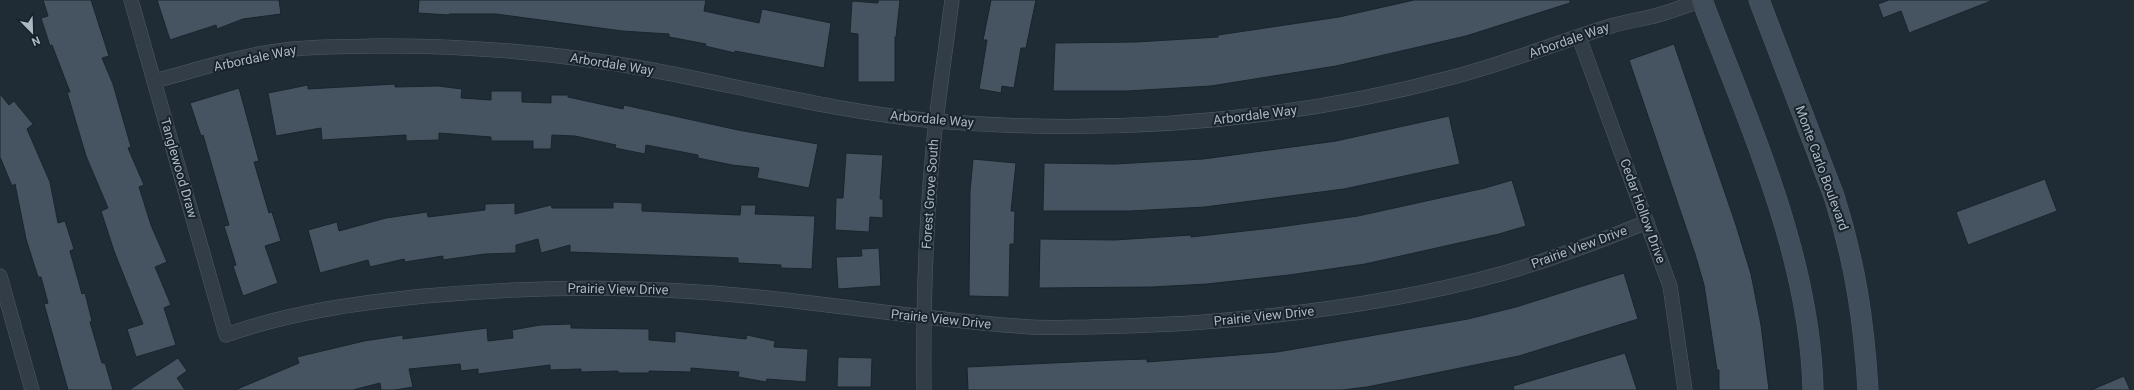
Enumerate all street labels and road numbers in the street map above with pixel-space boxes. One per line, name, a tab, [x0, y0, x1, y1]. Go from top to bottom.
street label: Arbordale Way	[1527, 19, 1611, 61]
street label: Arbordale Way	[212, 42, 298, 74]
street label: Arbordale Way	[569, 50, 655, 78]
street label: Arbordale Way	[1212, 102, 1298, 128]
street label: Monte Carlo Boulevard	[1792, 104, 1852, 232]
street label: Arbordale Way	[889, 108, 975, 130]
street label: Tanglewood Draw	[158, 116, 201, 220]
street label: Forest Grove South	[919, 138, 941, 250]
street label: Cedar Hollow Drive	[1617, 157, 1669, 265]
street label: Prairie View Drive	[1529, 223, 1629, 271]
street label: Prairie View Drive	[567, 281, 669, 297]
street label: Prairie View Drive	[1213, 303, 1315, 329]
street label: Prairie View Drive	[890, 306, 992, 332]

